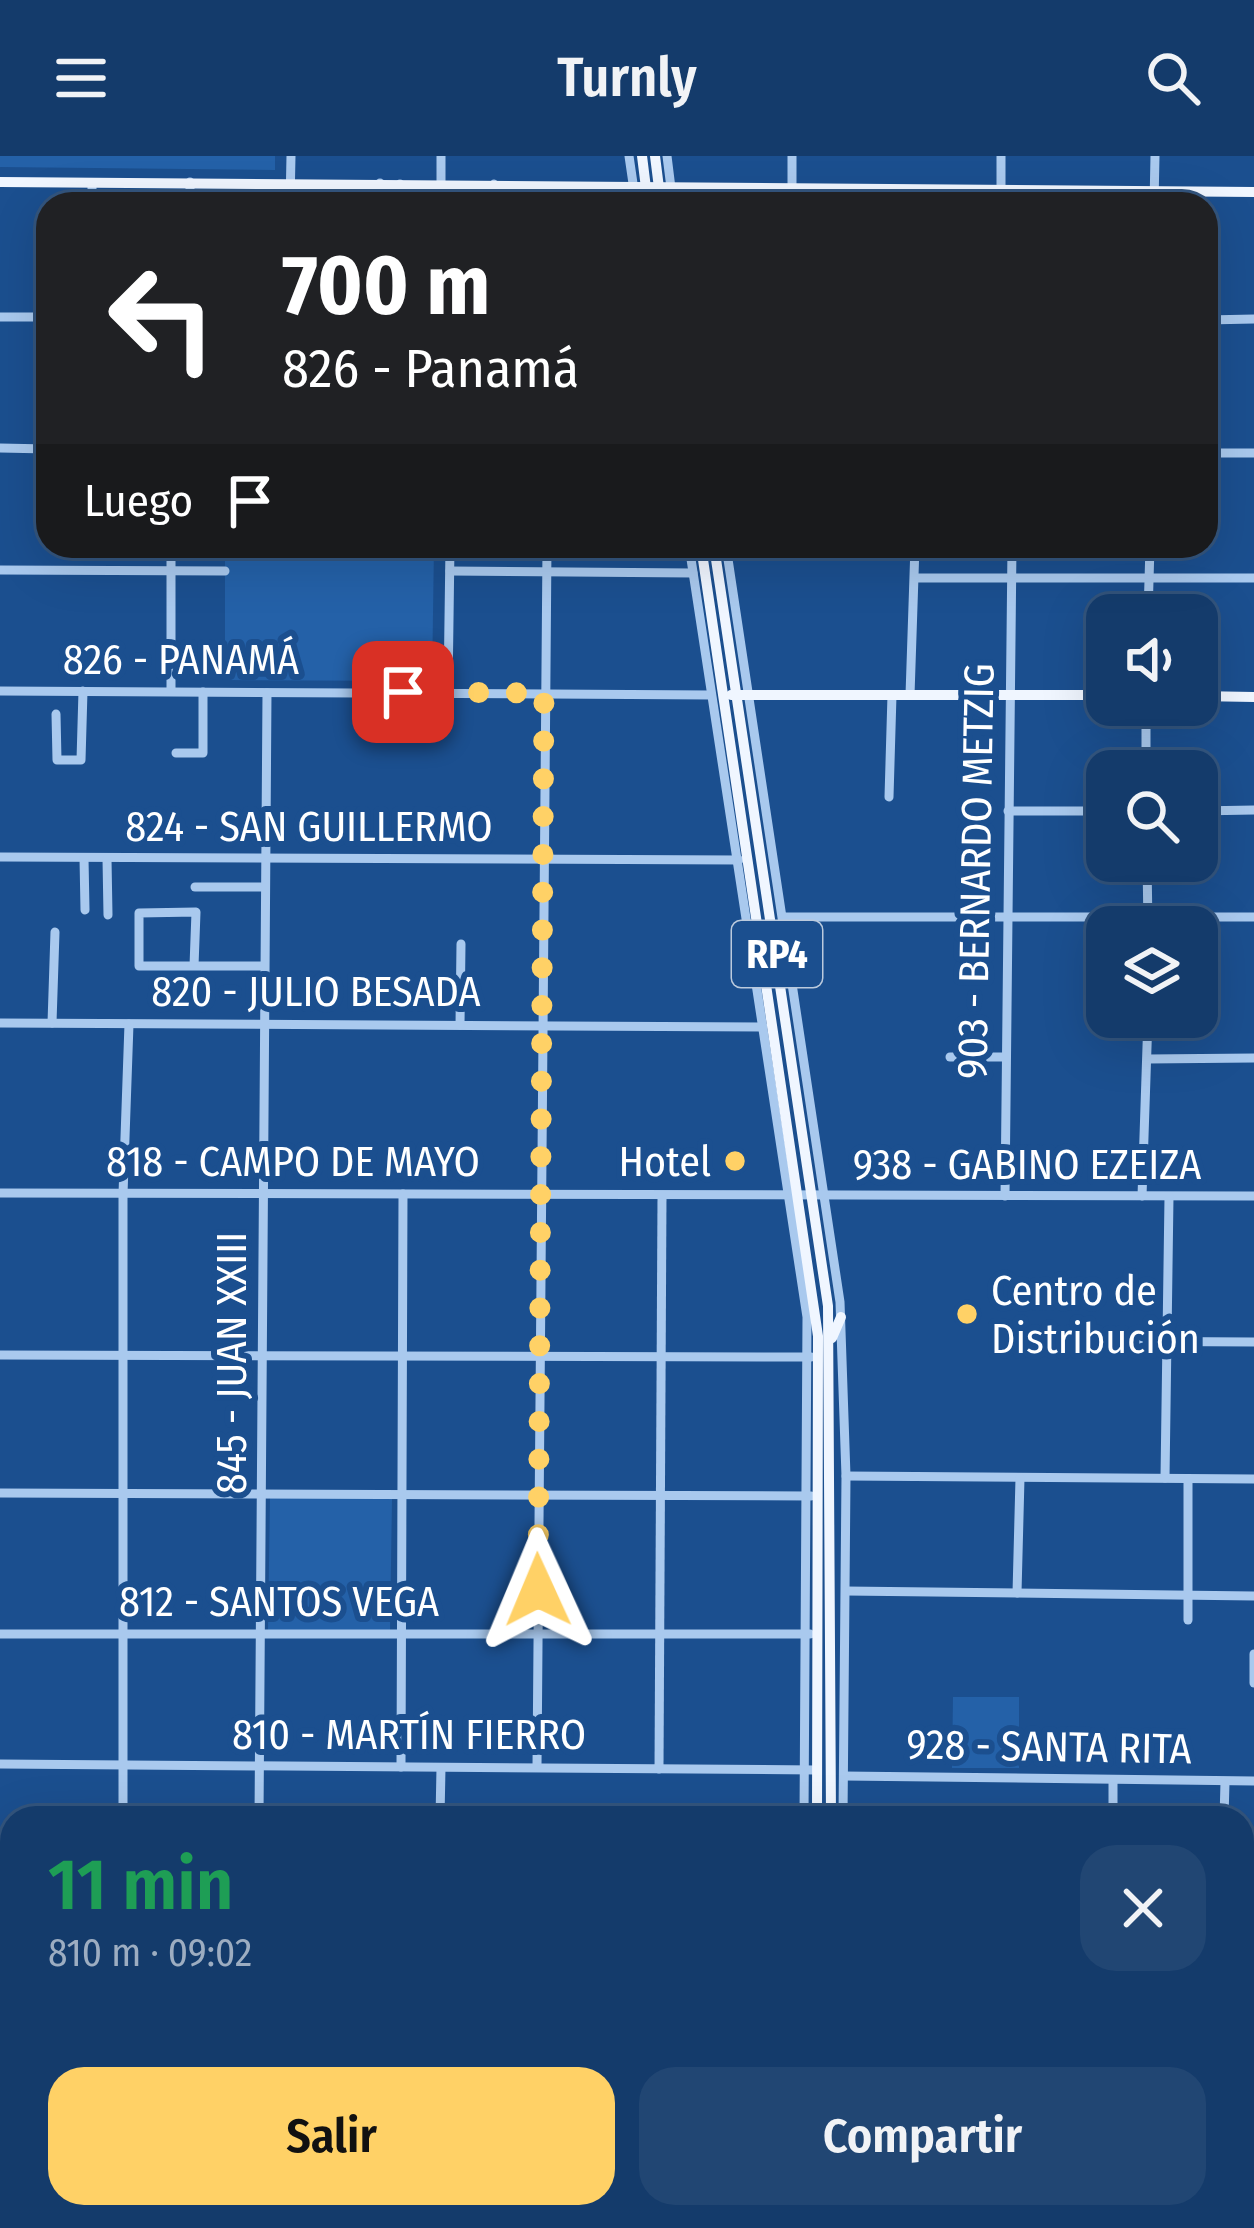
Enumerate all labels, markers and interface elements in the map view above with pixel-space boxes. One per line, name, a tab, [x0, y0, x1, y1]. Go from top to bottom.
icon: menu	[48, 45, 114, 111]
icon: search	[1140, 45, 1206, 111]
text: Turnly	[557, 46, 697, 110]
text: 700 m	[282, 235, 490, 336]
icon: left	[84, 240, 240, 396]
text: 826 - Panamá	[282, 337, 579, 401]
icon: arrive	[217, 468, 283, 534]
text: Luego	[84, 474, 193, 528]
map controls	[1086, 594, 1218, 1038]
button: sound	[1086, 594, 1218, 726]
street label: 826 - PANAMÁ	[63, 635, 299, 685]
pin	[352, 641, 454, 743]
icon: arrive	[370, 659, 436, 725]
street label: 903 - BERNARDO METZIG	[947, 663, 1005, 1079]
button: search	[1086, 750, 1218, 882]
street label: 824 - SAN GUILLERMO	[125, 802, 493, 852]
button: layers	[1086, 906, 1218, 1038]
road number: RP4	[732, 921, 822, 987]
street label: 820 - JULIO BESADA	[151, 967, 481, 1017]
street label: 818 - CAMPO DE MAYO	[106, 1137, 480, 1187]
place label: Hotel	[619, 1137, 711, 1187]
street label: 938 - GABINO EZEIZA	[853, 1140, 1201, 1190]
marker: Hotel	[722, 1148, 748, 1174]
street label: 845 - JUAN XXIII	[207, 1232, 257, 1494]
place label: Centro de Distribución	[991, 1266, 1200, 1364]
marker: Centro de Distribución	[954, 1301, 980, 1327]
position arrow	[475, 1527, 601, 1653]
street label: 812 - SANTOS VEGA	[119, 1577, 439, 1627]
street label: 810 - MARTÍN FIERRO	[232, 1710, 586, 1760]
street label: 928 - SANTA RITA	[906, 1720, 1192, 1774]
text: 11 min	[48, 1842, 234, 1928]
button: close	[1080, 1845, 1206, 1971]
text: 810 m · 09:02	[48, 1930, 252, 1976]
button: Salir	[48, 2067, 615, 2205]
button: Compartir	[639, 2067, 1206, 2205]

